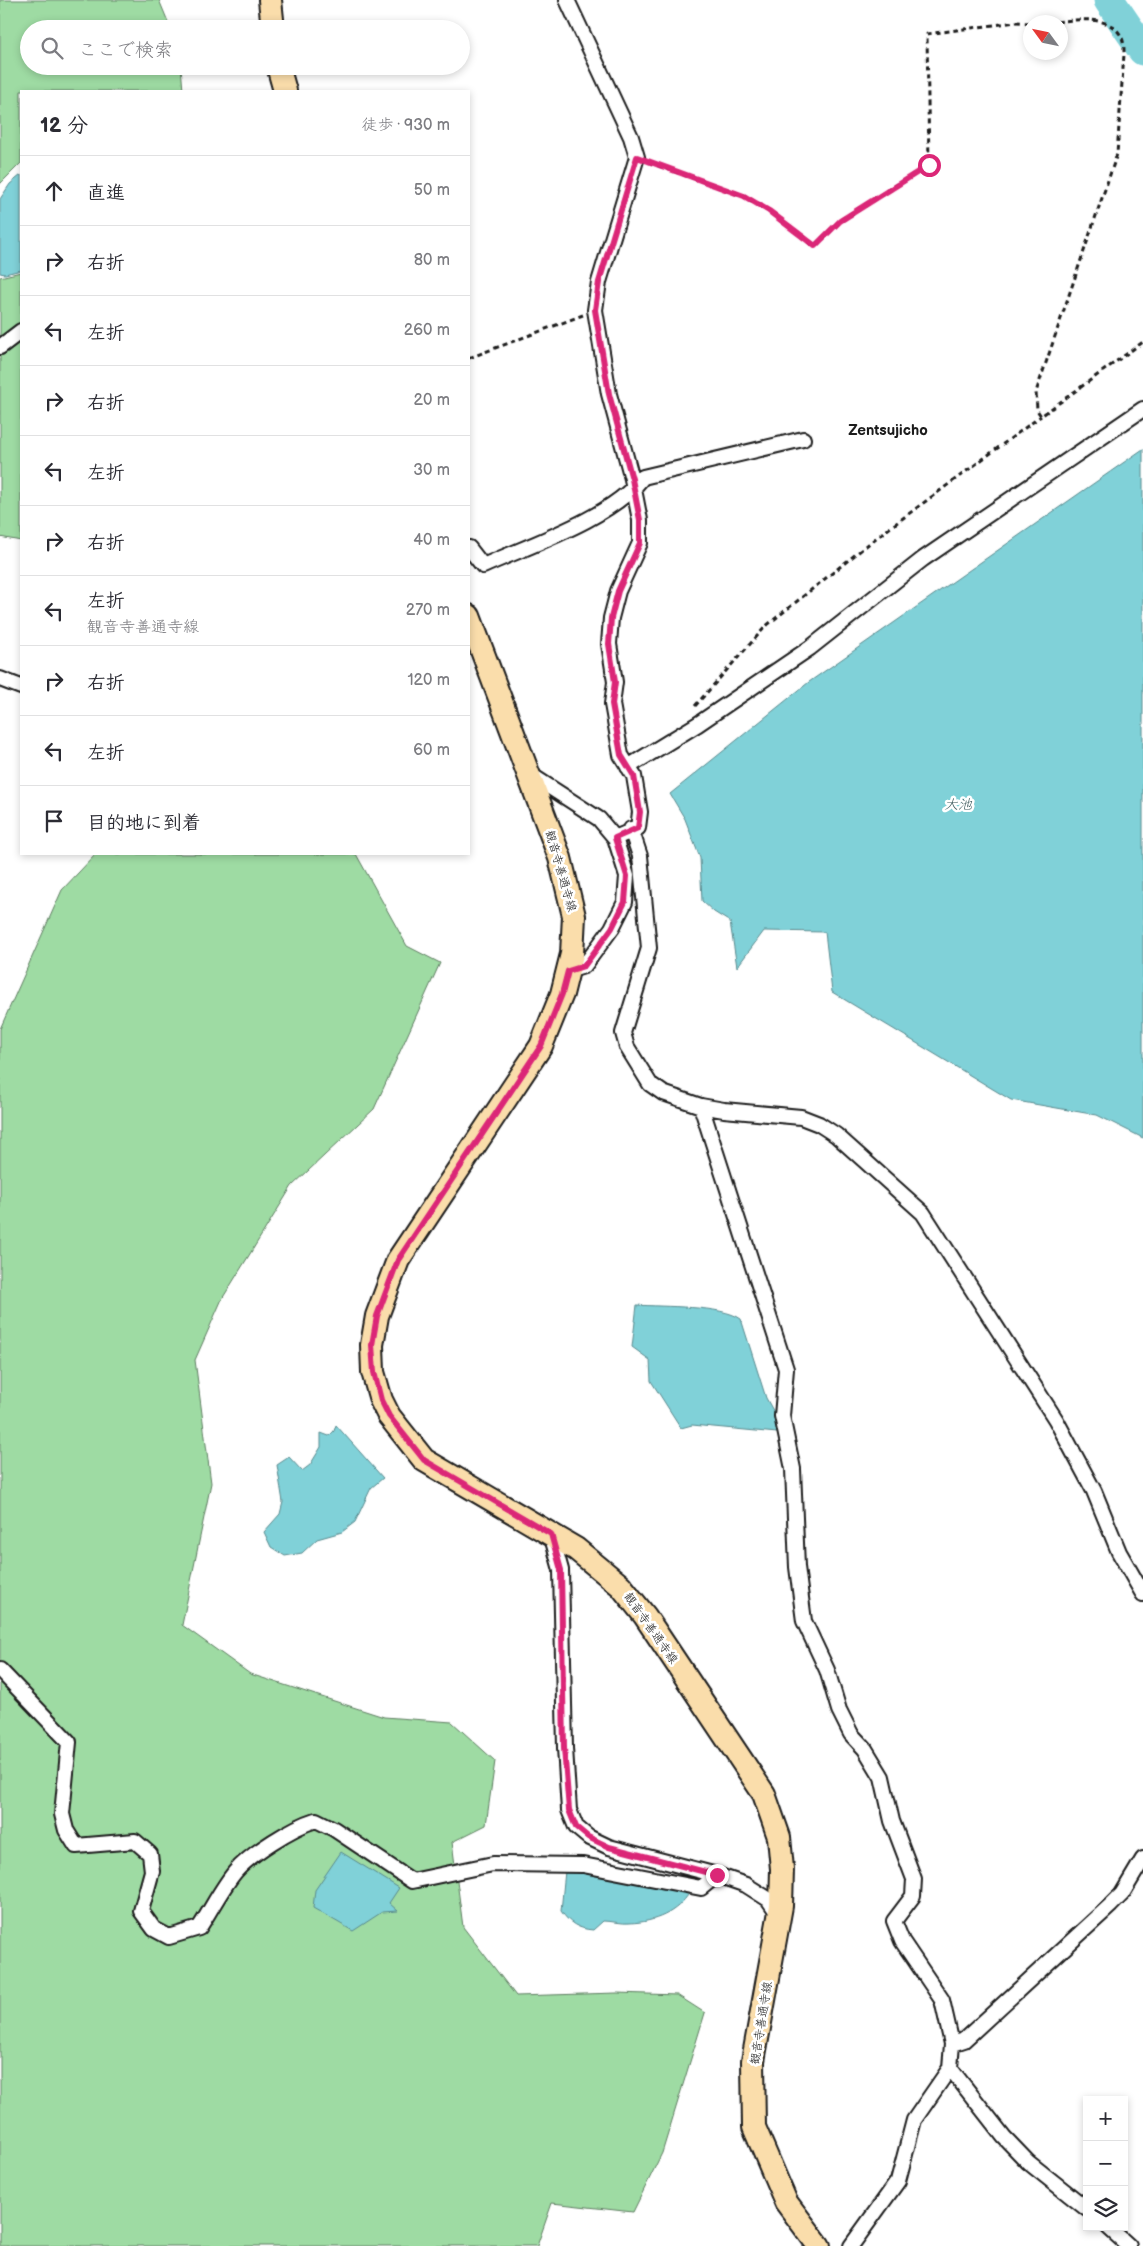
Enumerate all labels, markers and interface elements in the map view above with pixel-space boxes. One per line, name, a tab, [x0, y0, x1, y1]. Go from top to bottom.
north arrow	[1023, 15, 1068, 60]
search box	[20, 20, 470, 75]
icon: search	[38, 34, 66, 62]
text: ここで検索	[78, 39, 173, 62]
text: 12 分	[40, 113, 88, 138]
text: 徒歩 · 930 m	[362, 116, 450, 135]
route start	[918, 154, 941, 177]
icon: ahead	[40, 177, 68, 205]
text: 50 m	[414, 181, 450, 200]
text: 直進	[87, 182, 125, 205]
icon: right	[40, 247, 68, 275]
text: 80 m	[414, 251, 450, 270]
text: 右折	[87, 252, 125, 275]
icon: left	[40, 317, 68, 345]
text: 260 m	[404, 321, 450, 340]
text: 左折	[87, 322, 125, 345]
icon: right	[40, 387, 68, 415]
text: 20 m	[414, 391, 450, 410]
text: 右折	[87, 392, 125, 415]
district label: Zentsujicho	[848, 421, 928, 440]
icon: left	[40, 457, 68, 485]
text: 30 m	[413, 461, 450, 480]
text: 左折	[87, 462, 125, 485]
icon: right	[40, 527, 68, 555]
text: 40 m	[413, 531, 450, 550]
text: 右折	[87, 532, 125, 555]
text: 左折	[87, 590, 125, 613]
icon: left	[40, 597, 68, 625]
text: 270 m	[406, 601, 450, 620]
text: 観音寺善通寺線	[87, 618, 199, 637]
icon: right	[40, 667, 68, 695]
text: 120 m	[407, 671, 450, 690]
text: 右折	[87, 672, 125, 695]
icon: left	[40, 737, 68, 765]
text: 60 m	[413, 741, 450, 760]
text: 左折	[87, 742, 125, 765]
water label: 大池	[944, 796, 973, 813]
icon: arrive	[40, 807, 68, 835]
text: 目的地に到着	[87, 812, 201, 835]
street label: 観音寺善通寺線	[542, 829, 579, 914]
street label: 観音寺善通寺線	[620, 1590, 681, 1667]
route end	[706, 1864, 729, 1887]
street label: 観音寺善通寺線	[748, 1980, 775, 2066]
map controls	[1083, 2096, 1128, 2231]
button: +	[1083, 2096, 1128, 2141]
button: −	[1083, 2141, 1128, 2186]
button: layers	[1083, 2186, 1128, 2231]

